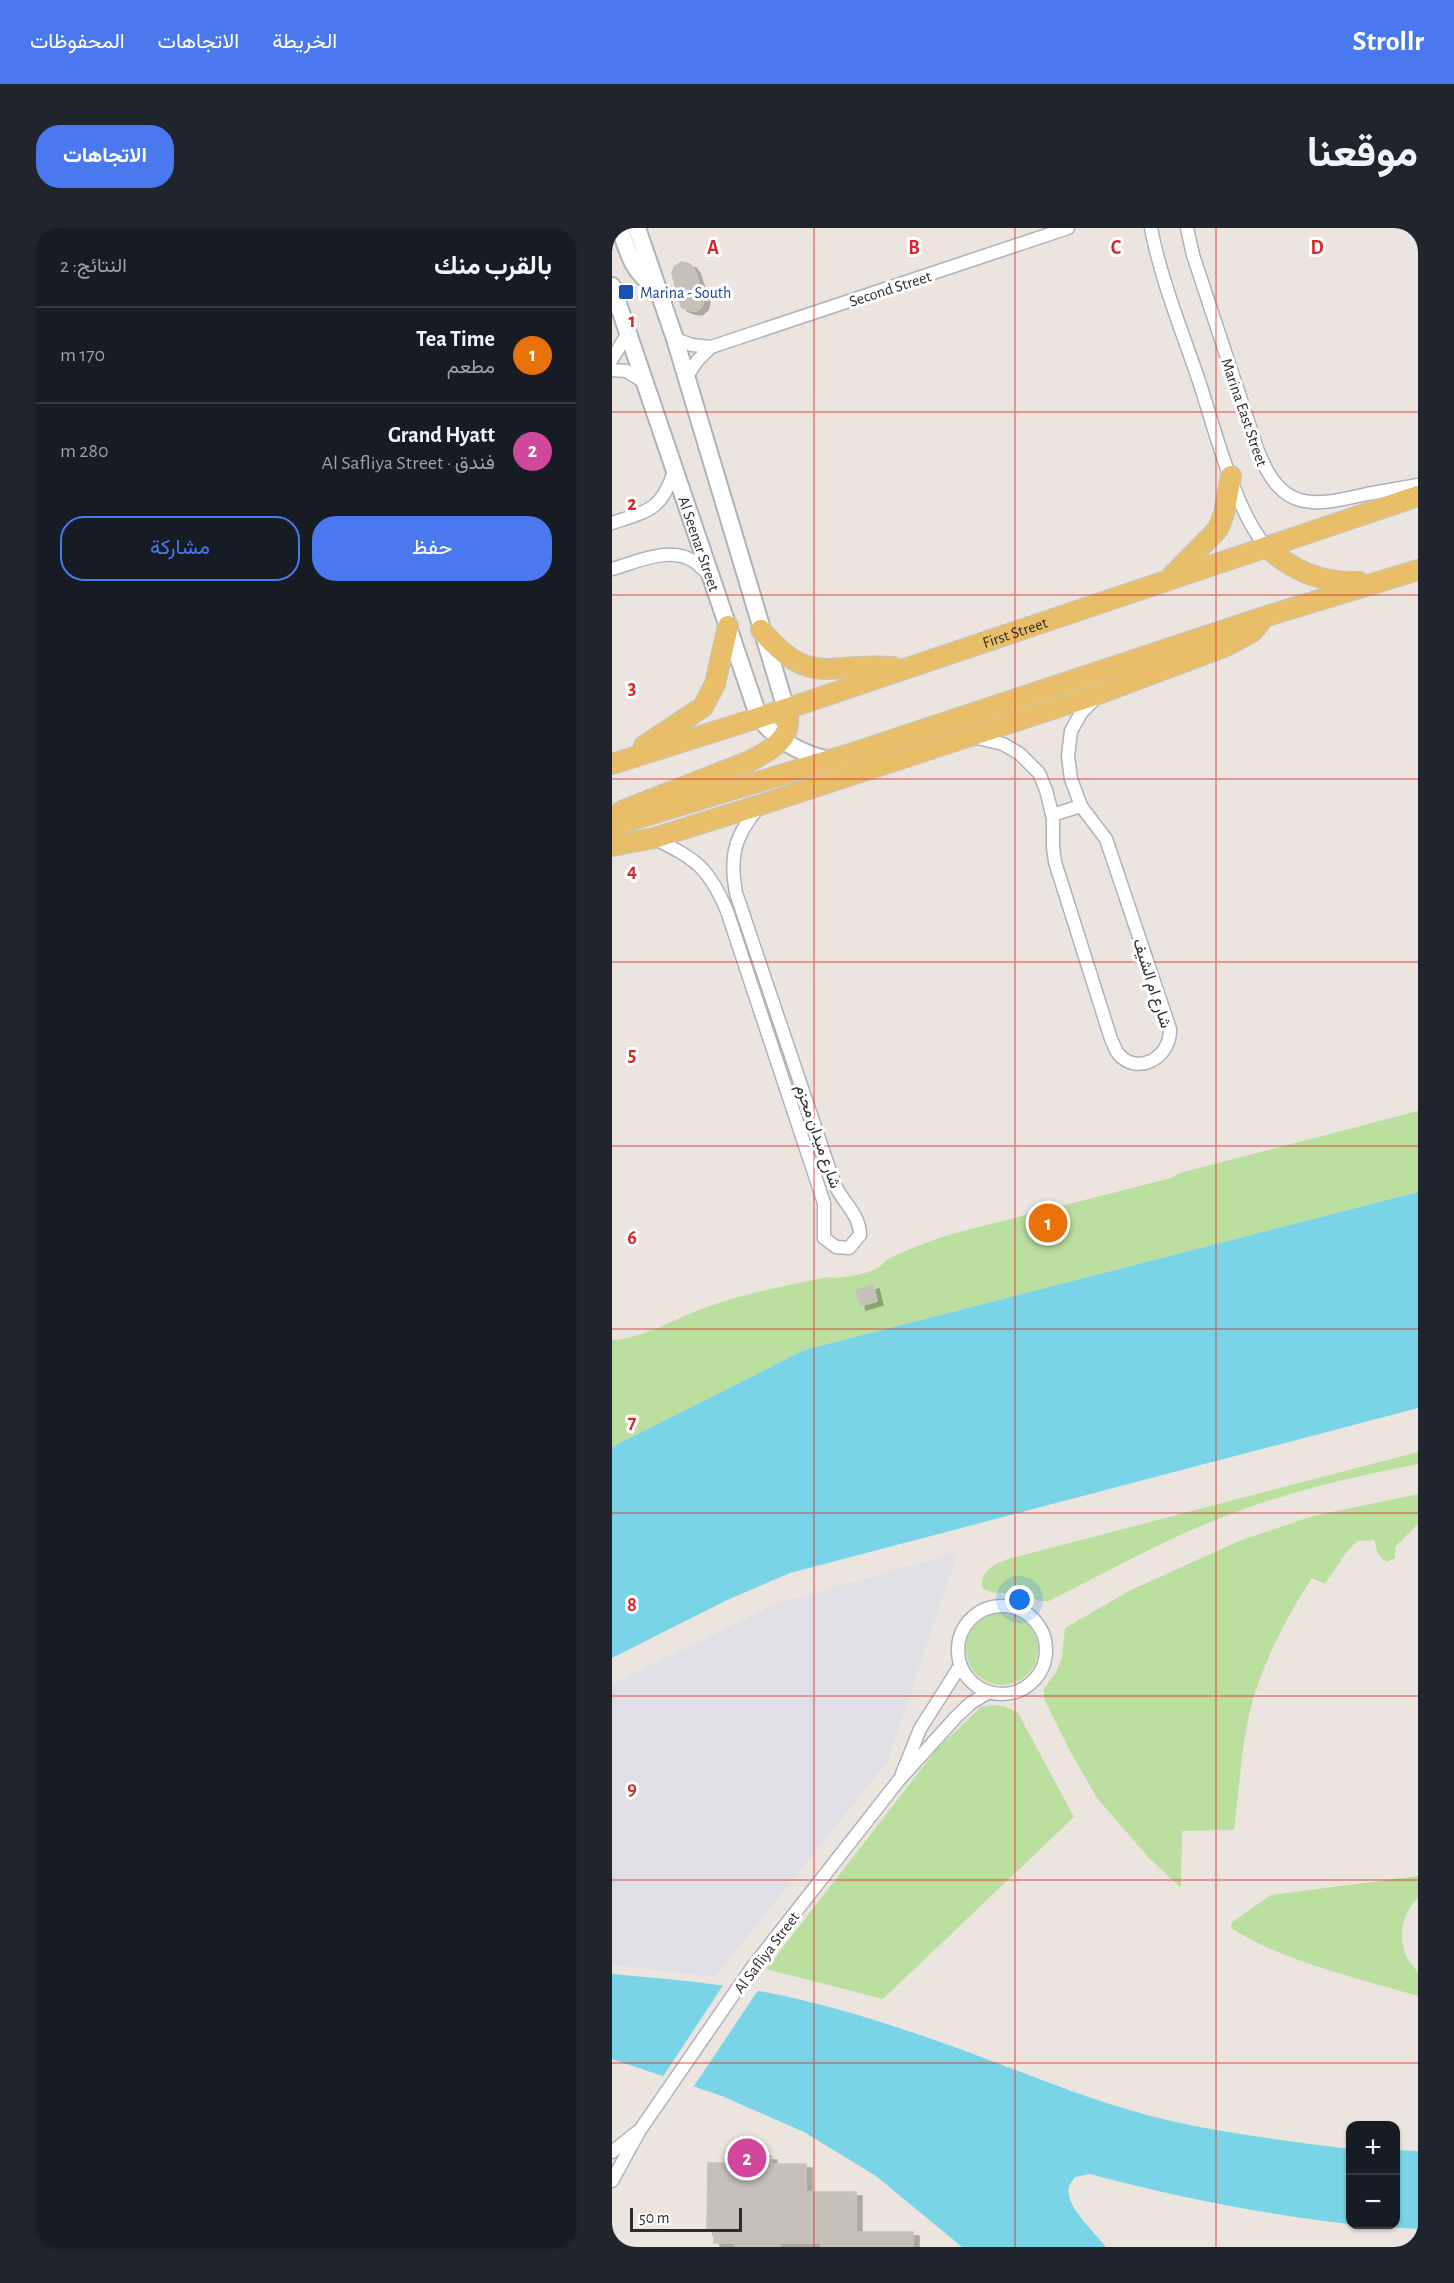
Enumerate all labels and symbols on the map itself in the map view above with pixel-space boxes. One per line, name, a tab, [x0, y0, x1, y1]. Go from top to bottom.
text: A	[707, 238, 719, 258]
text: B	[908, 238, 920, 258]
text: C	[1111, 238, 1122, 258]
text: D	[1310, 238, 1324, 258]
street label: Second Street	[847, 268, 933, 310]
marker: Marina - South	[617, 283, 635, 301]
place label: Marina - South	[640, 285, 731, 301]
text: 1	[628, 311, 636, 331]
street label: Marina East Street	[1218, 356, 1270, 468]
text: 2	[627, 494, 637, 514]
street label: Al Seenar Street	[675, 494, 722, 593]
street label: First Street	[981, 614, 1050, 651]
text: 3	[628, 678, 636, 698]
text: 4	[627, 861, 637, 881]
street label: شارع ام الشيف	[1127, 937, 1174, 1031]
text: 5	[628, 1045, 636, 1065]
street label: شارع ميدان محزم	[790, 1082, 843, 1191]
pin: 1	[1028, 1200, 1068, 1246]
text: 6	[627, 1228, 637, 1248]
text: 7	[628, 1412, 637, 1432]
your location	[1005, 1585, 1034, 1614]
text: 8	[627, 1595, 637, 1615]
text: 9	[627, 1779, 637, 1799]
street label: Al Safliya Street	[731, 1909, 803, 1997]
pin: 2	[728, 2136, 766, 2180]
scale bar	[630, 2205, 742, 2232]

